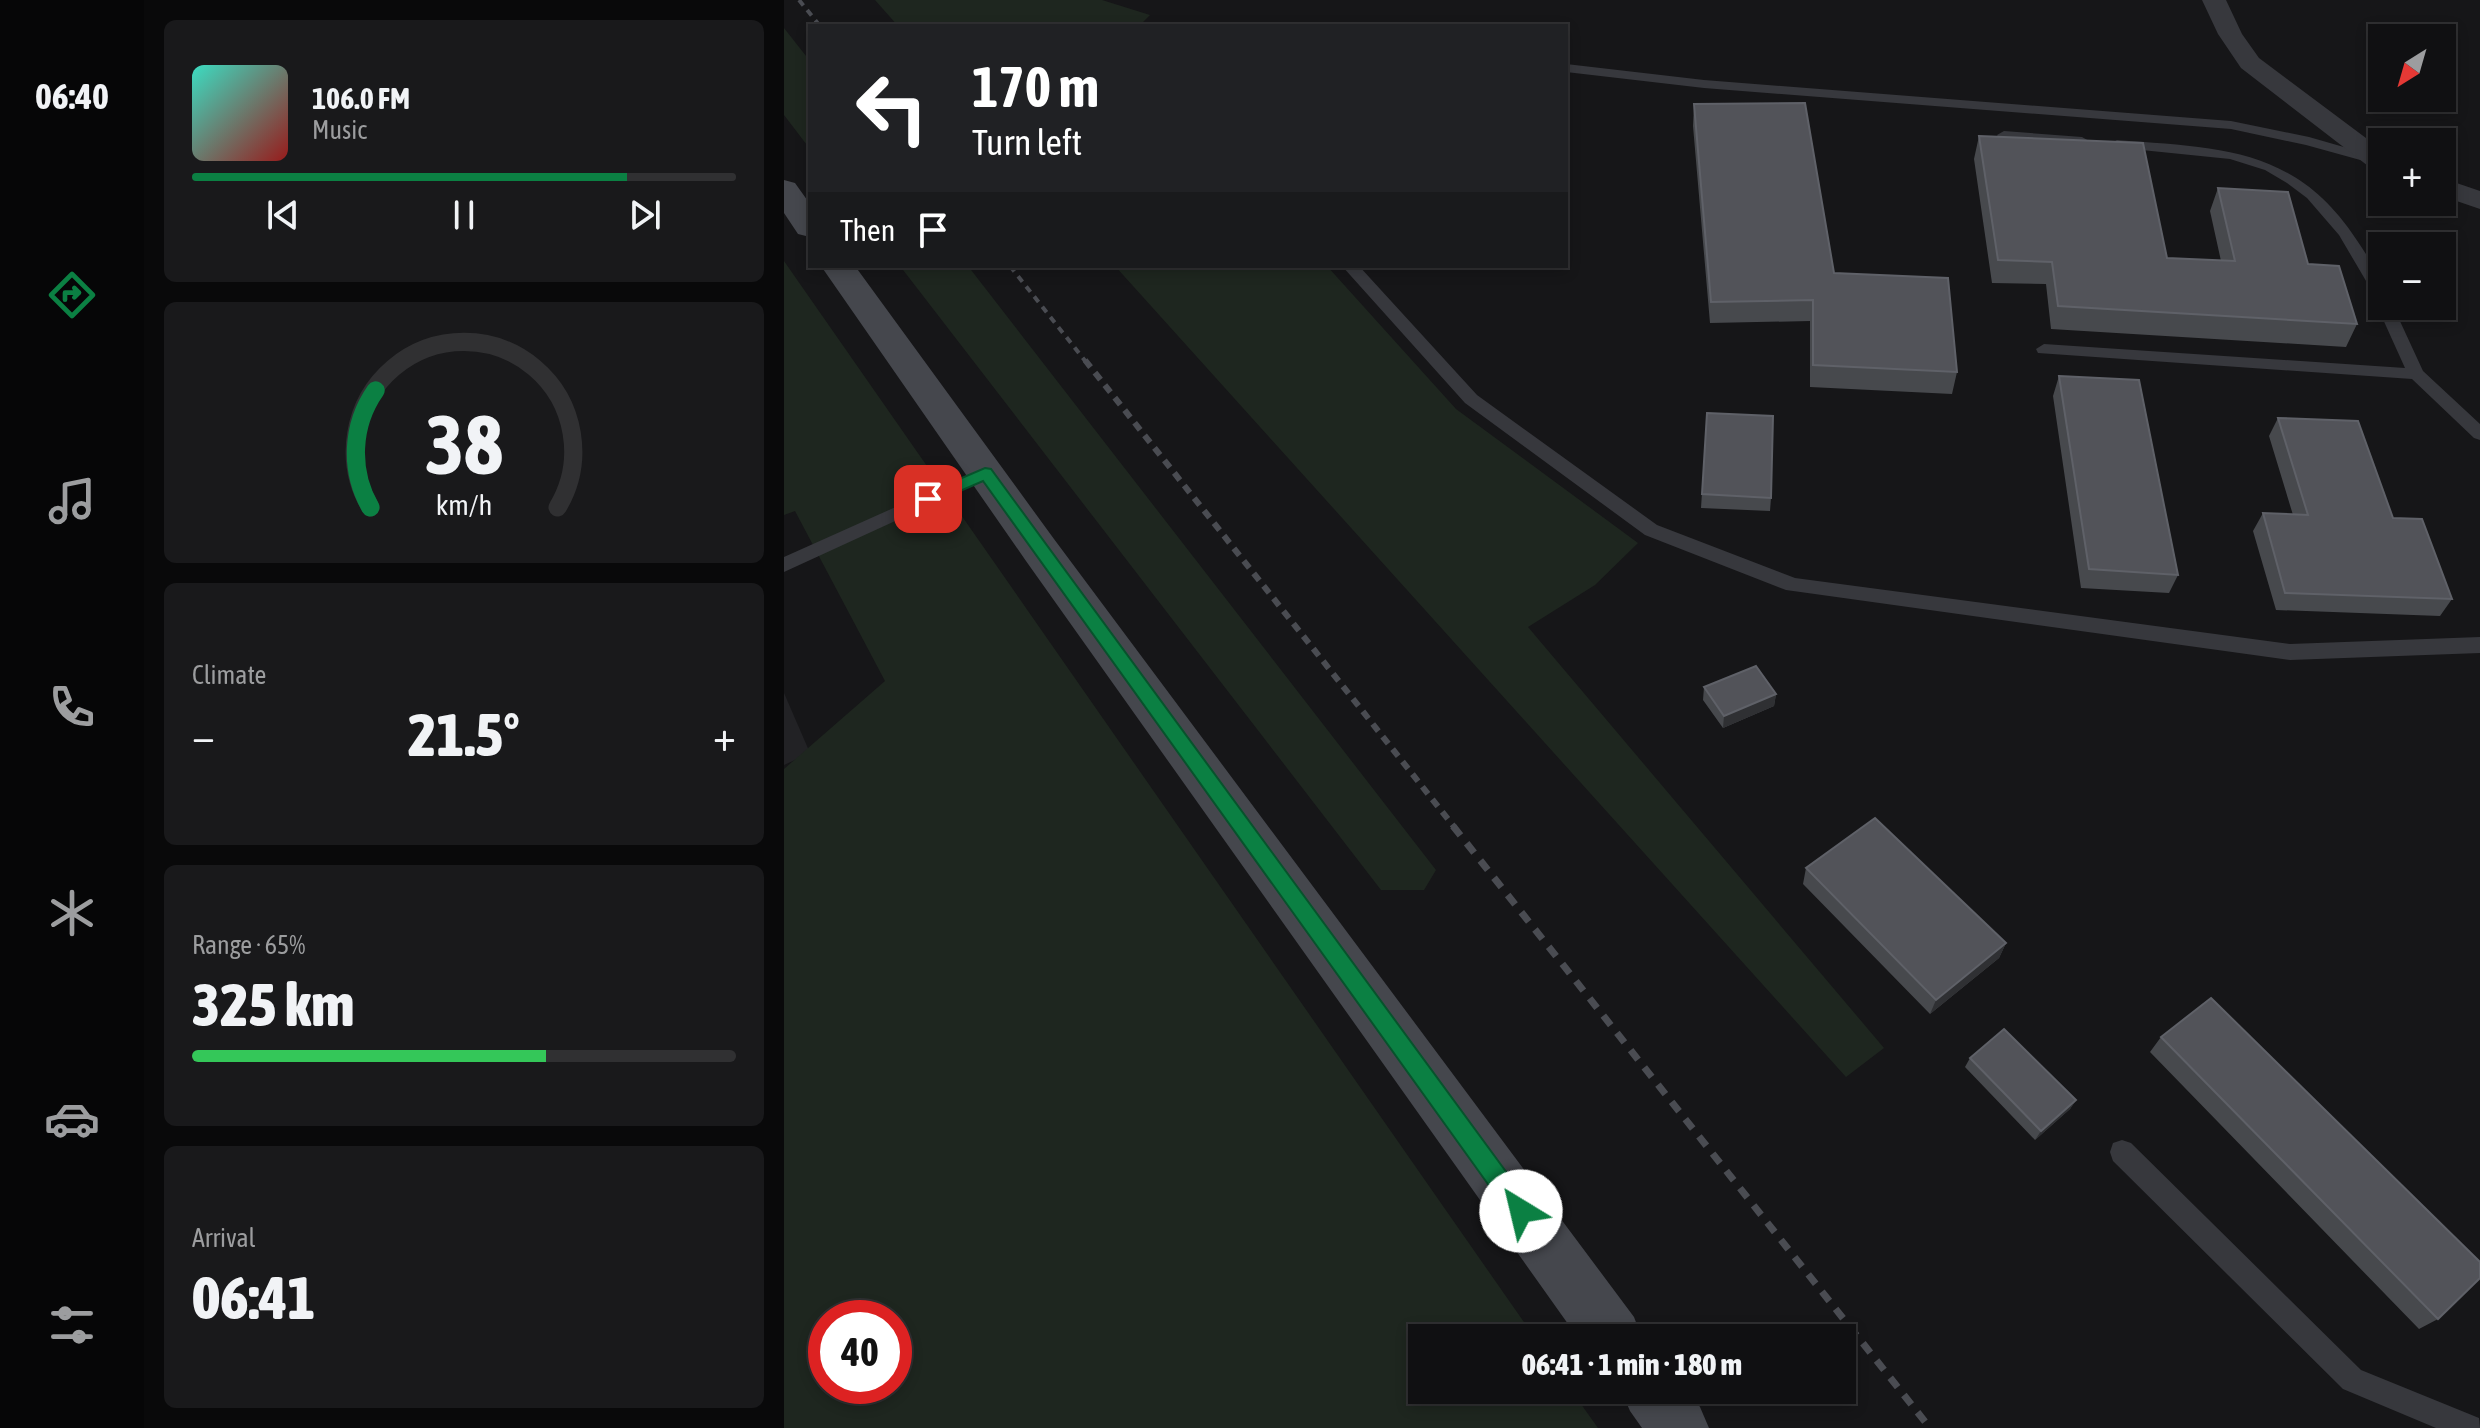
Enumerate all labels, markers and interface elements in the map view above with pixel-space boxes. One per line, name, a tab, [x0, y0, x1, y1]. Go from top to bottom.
north arrow	[2368, 24, 2456, 112]
map controls	[2368, 24, 2456, 320]
text: 170 m	[972, 55, 1099, 119]
icon: left	[840, 56, 944, 160]
text: 06:40	[35, 75, 109, 117]
text: 106.0 FM	[312, 81, 410, 115]
text: Music	[312, 115, 367, 145]
text: Turn left	[972, 121, 1082, 163]
button: +	[2368, 128, 2456, 216]
icon: previous	[261, 193, 305, 237]
icon: pause	[442, 193, 486, 237]
icon: next	[623, 193, 667, 237]
icon: arrive	[911, 208, 955, 252]
text: Then	[840, 213, 895, 247]
button: −	[2368, 232, 2456, 320]
icon: directions	[44, 267, 100, 323]
text: 38	[425, 396, 503, 492]
pin	[894, 465, 962, 533]
icon: music	[44, 473, 100, 529]
icon: arrive	[906, 477, 950, 521]
text: km/h	[436, 489, 492, 522]
text: Climate	[192, 660, 266, 690]
icon: phone	[44, 679, 100, 735]
text: 21.5°	[408, 700, 520, 769]
text: −	[192, 710, 215, 760]
text: +	[713, 710, 736, 760]
icon: climate	[44, 885, 100, 941]
text: Range · 65%	[192, 930, 305, 960]
text: 325 km	[192, 970, 354, 1039]
icon: car	[44, 1091, 100, 1147]
position arrow	[1479, 1169, 1563, 1253]
text: Arrival	[192, 1223, 256, 1253]
text: 06:41	[192, 1263, 315, 1332]
icon: filters	[44, 1297, 100, 1353]
speed limit sign: 40	[808, 1300, 912, 1404]
text: 06:41 · 1 min · 180 m	[1522, 1347, 1742, 1381]

